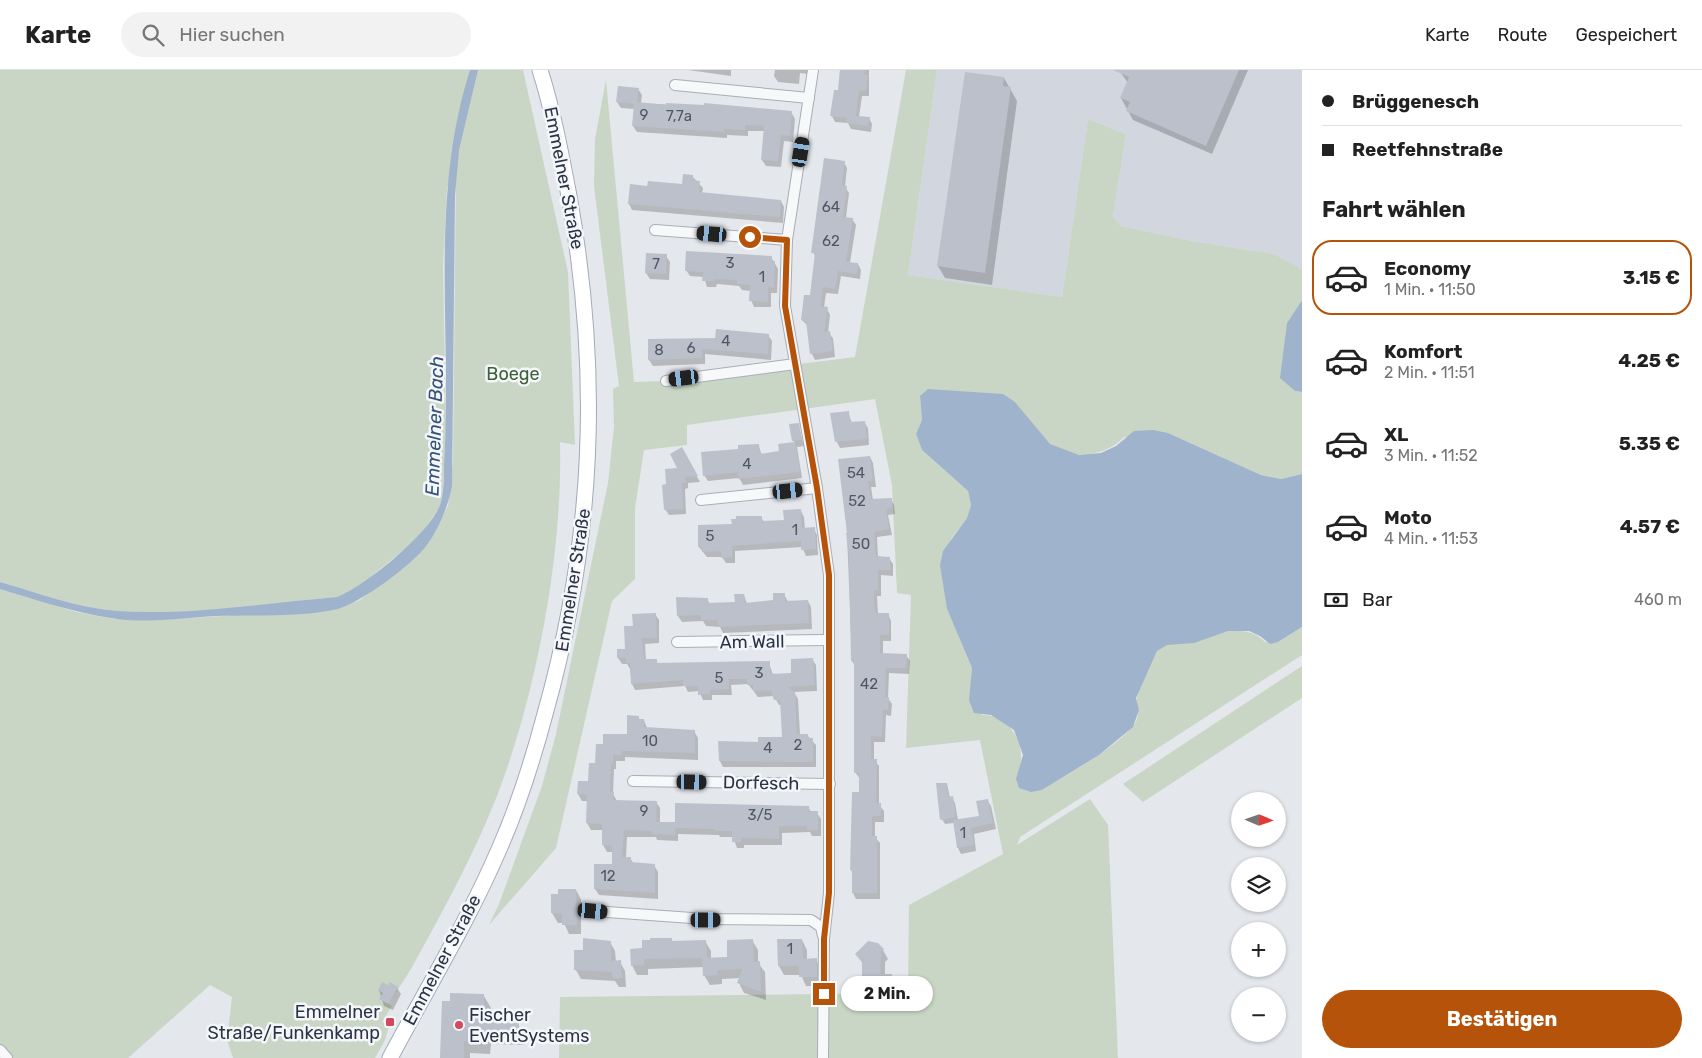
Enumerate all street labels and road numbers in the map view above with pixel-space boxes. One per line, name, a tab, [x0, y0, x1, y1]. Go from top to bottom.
street label: Emmelner Straße	[539, 105, 589, 251]
street label: Emmelner Straße	[551, 507, 595, 653]
street label: Am Wall	[719, 630, 785, 654]
street label: Dorfesch	[723, 771, 799, 795]
street label: Emmelner Straße	[398, 891, 486, 1029]

